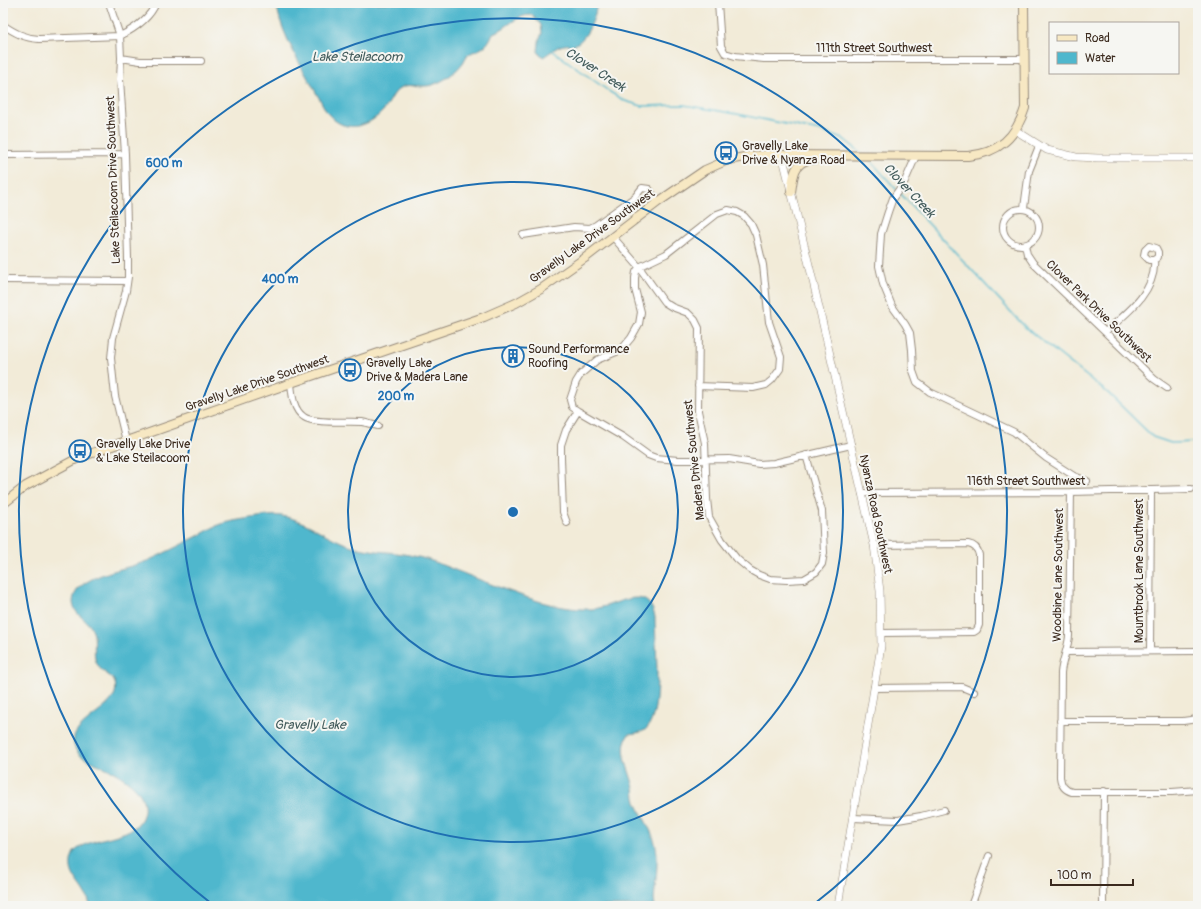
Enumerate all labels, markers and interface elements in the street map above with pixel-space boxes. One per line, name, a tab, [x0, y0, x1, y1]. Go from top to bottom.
legend	[1049, 22, 1179, 74]
text: Road	[1085, 31, 1110, 46]
street label: 111th Street Southwest	[816, 41, 932, 56]
water label: Clover Creek	[562, 44, 630, 96]
water label: Lake Steilacoom	[312, 49, 404, 65]
text: Water	[1085, 51, 1116, 66]
street label: Lake Steilacoom Drive Southwest	[103, 95, 124, 264]
place label: Gravelly Lake Drive & Nyanza Road	[742, 139, 845, 168]
bus stop icon: Gravelly Lake Drive & Nyanza Road	[713, 140, 739, 166]
text: 600 m	[146, 156, 183, 171]
water label: Clover Creek	[880, 160, 940, 222]
street label: Gravelly Lake Drive Southwest	[527, 186, 658, 287]
street label: Clover Park Drive Southwest	[1043, 257, 1155, 366]
text: 400 m	[261, 272, 299, 287]
place label: Sound Performance Roofing	[528, 342, 629, 371]
building icon: Sound Performance Roofing	[500, 343, 526, 369]
street label: Gravelly Lake Drive Southwest	[183, 352, 331, 415]
place label: Gravelly Lake Drive & Madera Lane	[366, 356, 468, 385]
bus stop icon: Gravelly Lake Drive & Madera Lane	[337, 357, 363, 383]
text: 200 m	[378, 389, 415, 404]
street label: Madera Drive Southwest	[681, 399, 708, 521]
place label: Gravelly Lake Drive & Lake Steilacoom	[96, 437, 190, 466]
bus stop icon: Gravelly Lake Drive & Lake Steilacoom	[67, 438, 93, 464]
street label: Nyanza Road Southwest	[856, 453, 895, 575]
street label: 116th Street Southwest	[967, 474, 1086, 489]
street label: Mountbrook Lane Southwest	[1132, 499, 1147, 643]
centre of rings	[506, 505, 520, 519]
street label: Woodbine Lane Southwest	[1050, 508, 1067, 642]
water label: Gravelly Lake	[274, 717, 347, 733]
scale bar	[1051, 861, 1133, 887]
text: 100 m	[1057, 868, 1092, 883]

